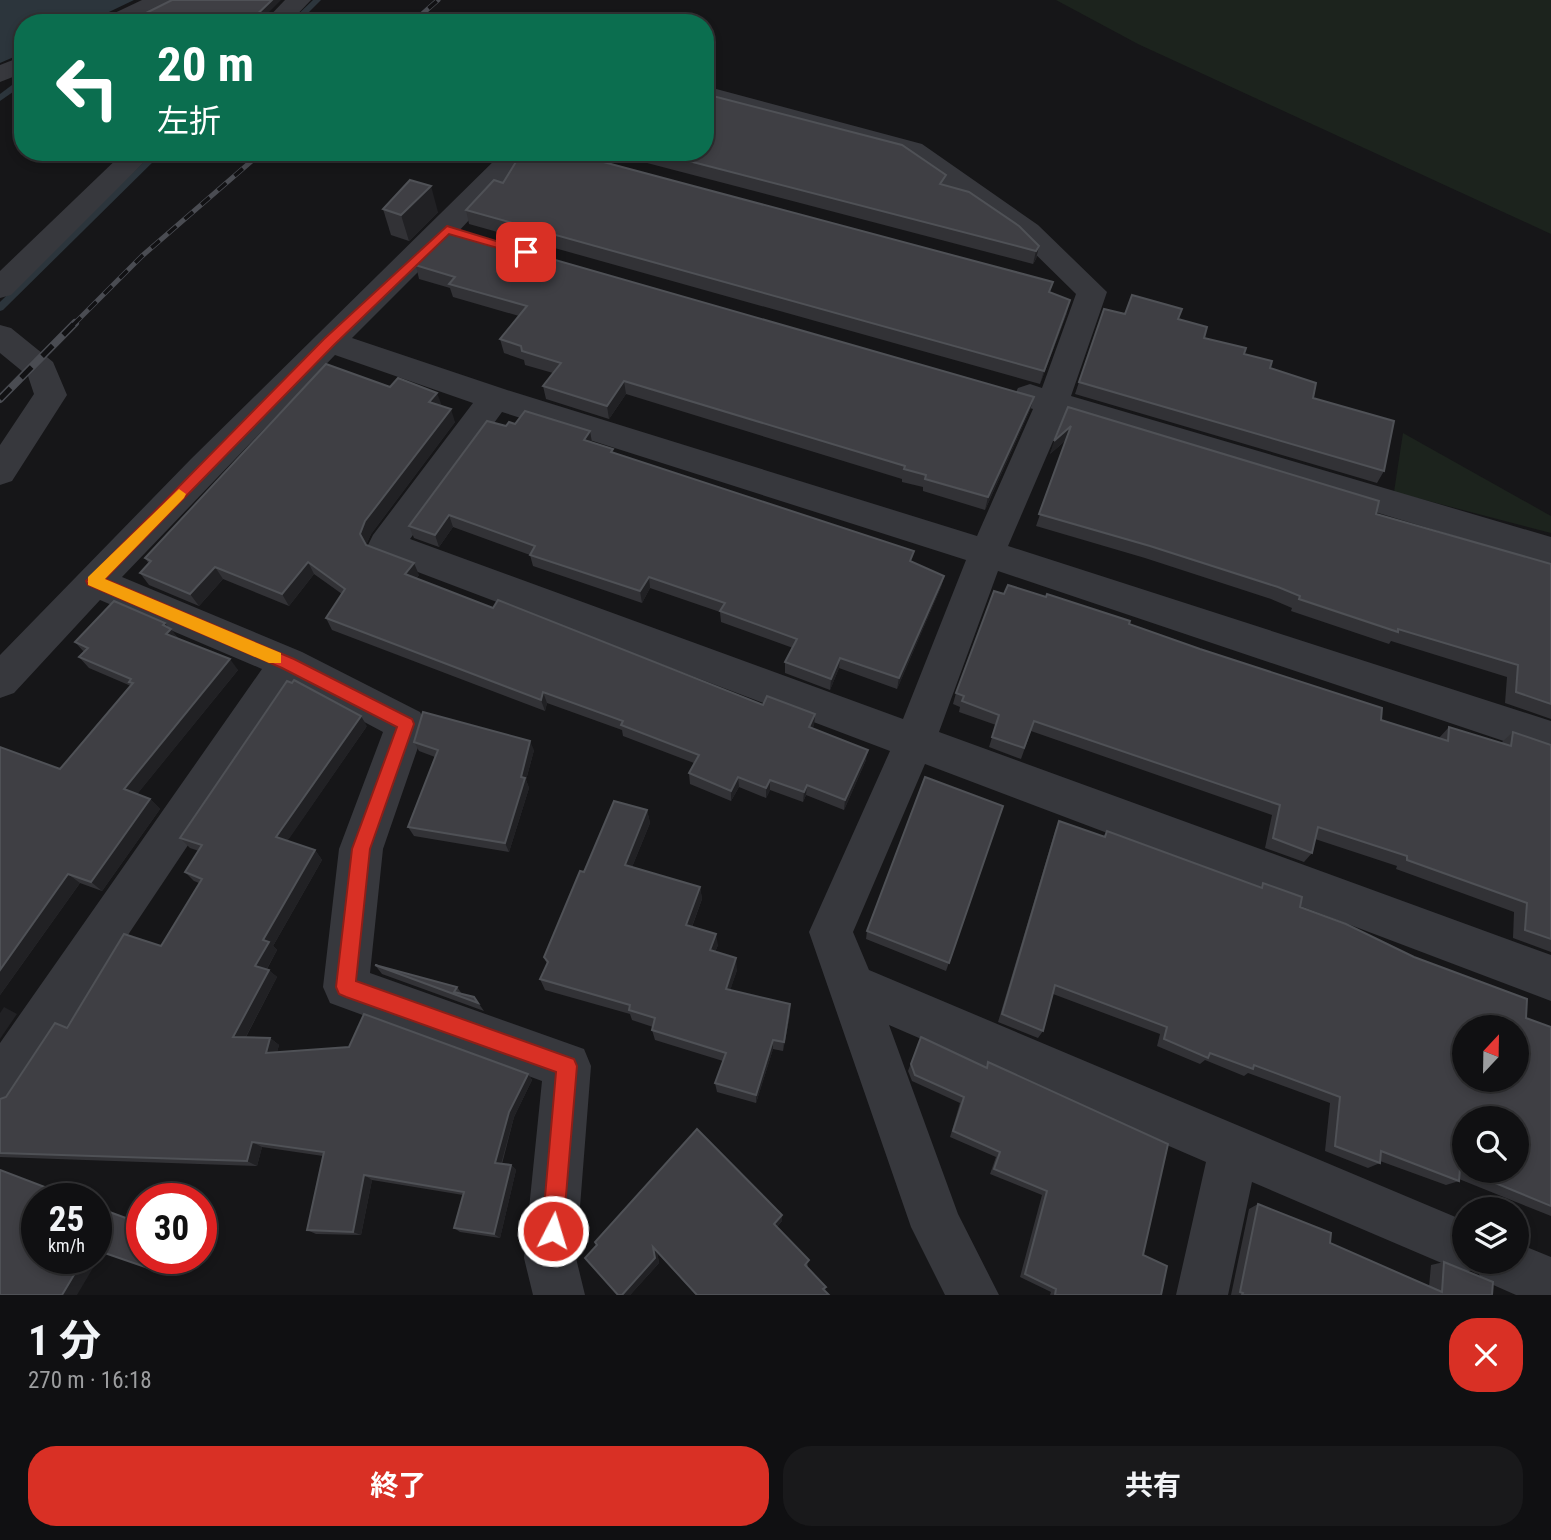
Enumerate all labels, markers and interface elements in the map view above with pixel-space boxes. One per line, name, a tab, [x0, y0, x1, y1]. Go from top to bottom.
text: 20 m	[157, 36, 254, 93]
icon: left	[42, 42, 133, 133]
text: 左折	[157, 102, 221, 140]
pin	[496, 222, 556, 282]
icon: arrive	[507, 233, 545, 271]
north arrow	[1452, 1015, 1530, 1092]
map controls	[1452, 1015, 1529, 1274]
button: search	[1452, 1106, 1529, 1183]
speed limit sign: 30	[126, 1183, 217, 1274]
position arrow	[516, 1194, 590, 1268]
button: layers	[1452, 1197, 1529, 1274]
text: 25	[49, 1199, 84, 1240]
text: km/h	[48, 1235, 85, 1256]
text: 1 分	[28, 1316, 101, 1365]
button: close	[1449, 1318, 1523, 1392]
text: 270 m · 16:18	[28, 1367, 152, 1394]
button: 終了	[28, 1446, 769, 1526]
button: 共有	[783, 1446, 1523, 1526]

